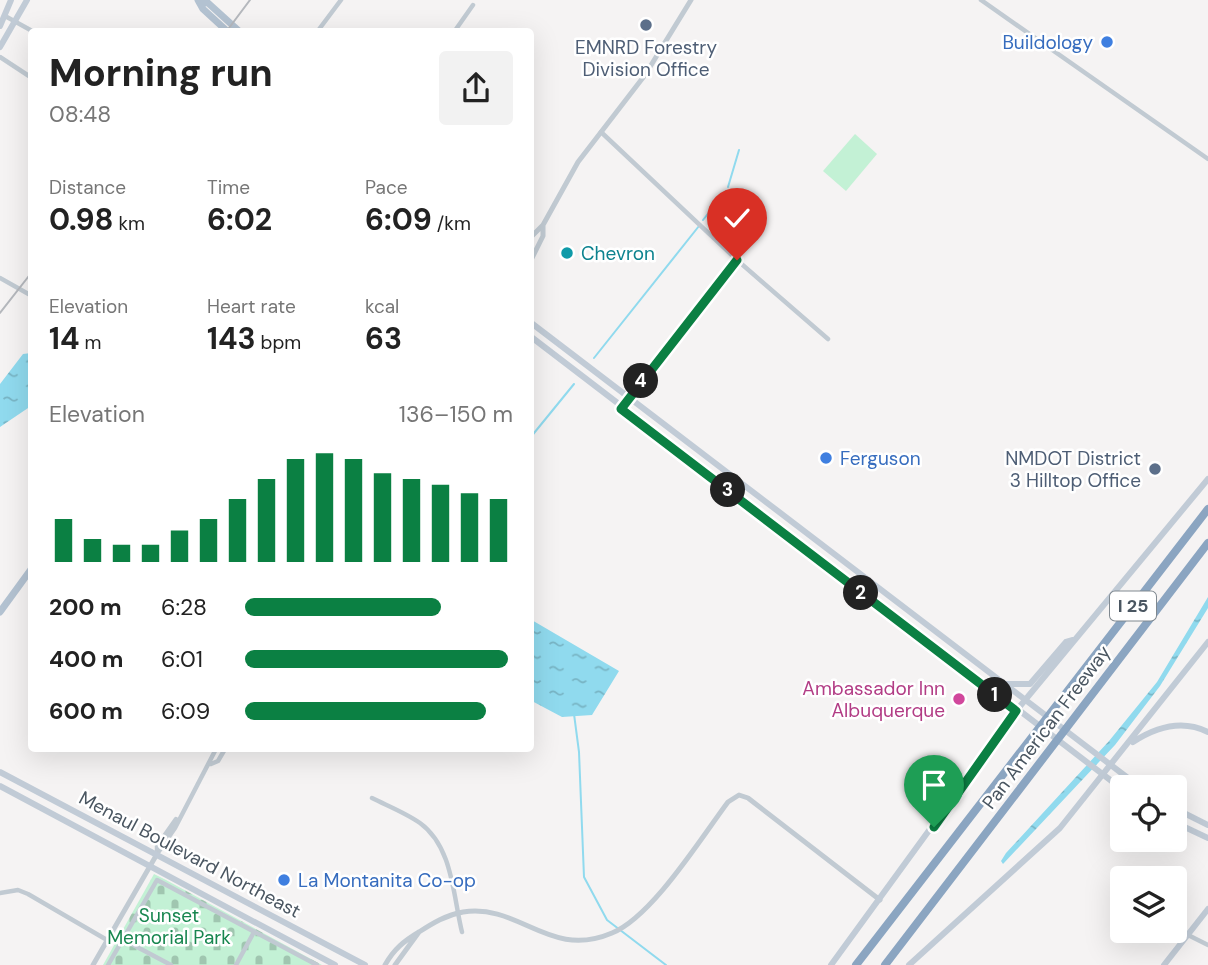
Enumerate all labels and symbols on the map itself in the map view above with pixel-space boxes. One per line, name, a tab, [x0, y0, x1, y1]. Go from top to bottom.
marker: EMNRD Forestry Division Office	[638, 17, 654, 33]
place label: Buildology	[1002, 30, 1093, 55]
marker: Buildology	[1099, 34, 1115, 50]
place label: EMNRD Forestry Division Office	[575, 35, 717, 82]
pin	[707, 188, 767, 260]
place label: Chevron	[581, 241, 655, 266]
marker: Chevron	[559, 245, 575, 261]
pin: 4	[624, 364, 658, 398]
place label: Ferguson	[840, 446, 921, 471]
place label: NMDOT District 3 Hilltop Office	[1005, 446, 1141, 493]
marker: Ferguson	[818, 450, 834, 466]
marker: NMDOT District 3 Hilltop Office	[1147, 461, 1163, 477]
pin: 3	[710, 472, 746, 508]
pin: 2	[844, 576, 878, 610]
road number: I 25	[1110, 592, 1156, 620]
street label: Pan American Freeway	[977, 640, 1116, 814]
place label: Ambassador Inn Albuquerque	[802, 676, 945, 723]
pin: 1	[978, 678, 1012, 712]
marker: Ambassador Inn Albuquerque	[951, 691, 967, 707]
pin	[904, 755, 964, 827]
street label: Menaul Boulevard Northeast	[75, 785, 305, 924]
place label: La Montanita Co-op	[298, 868, 476, 893]
marker: La Montanita Co-op	[276, 872, 292, 888]
park label: Sunset Memorial Park	[107, 903, 231, 950]

